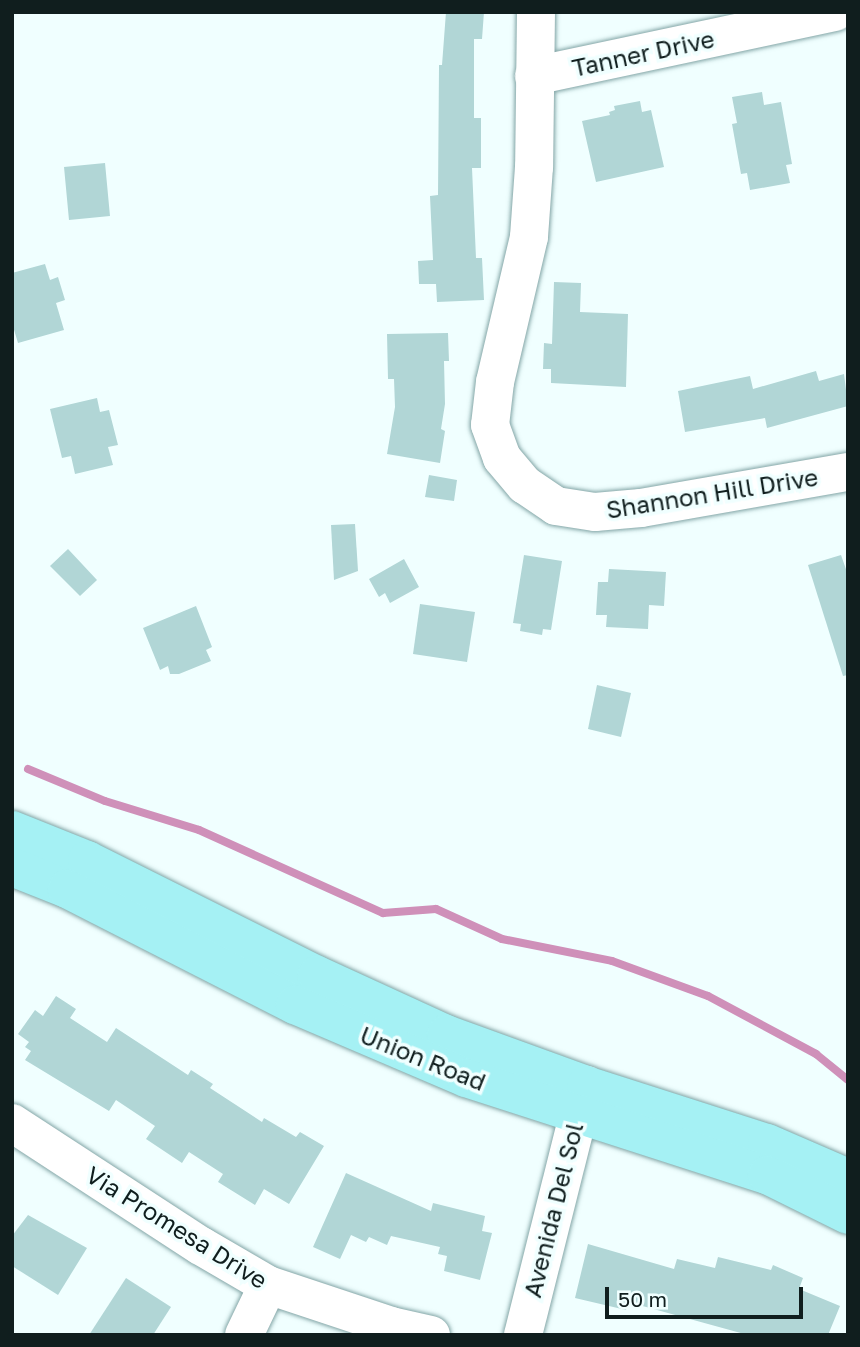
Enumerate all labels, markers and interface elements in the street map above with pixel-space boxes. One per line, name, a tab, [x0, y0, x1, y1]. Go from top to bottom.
street label: Tanner Drive	[569, 24, 717, 82]
street label: Shannon Hill Drive	[604, 462, 820, 524]
street label: Union Road	[356, 1020, 490, 1096]
street label: Avenida Del Sol	[517, 1120, 589, 1300]
street label: Via Promesa Drive	[81, 1160, 273, 1294]
scale bar	[608, 1274, 806, 1318]
text: 50 m	[618, 1286, 667, 1312]

